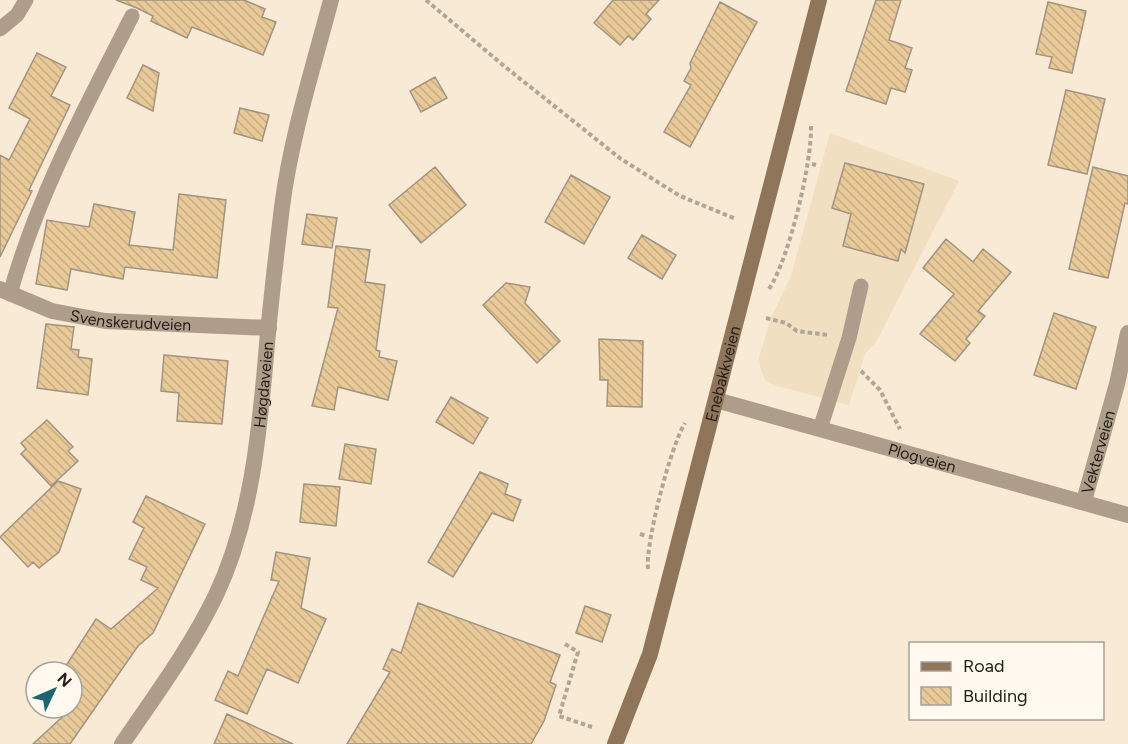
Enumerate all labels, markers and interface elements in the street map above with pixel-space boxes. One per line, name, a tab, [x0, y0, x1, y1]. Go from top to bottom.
street label: Svenskerudveien	[69, 306, 192, 335]
street label: Enebakkveien	[701, 324, 744, 424]
street label: Høgdaveien	[250, 341, 277, 429]
street label: Vekterveien	[1078, 408, 1119, 496]
street label: Plogveien	[886, 439, 958, 477]
legend	[909, 642, 1104, 720]
text: Road	[963, 655, 1004, 677]
north arrow	[24, 660, 84, 720]
text: N	[53, 669, 76, 691]
text: Building	[963, 685, 1028, 707]

